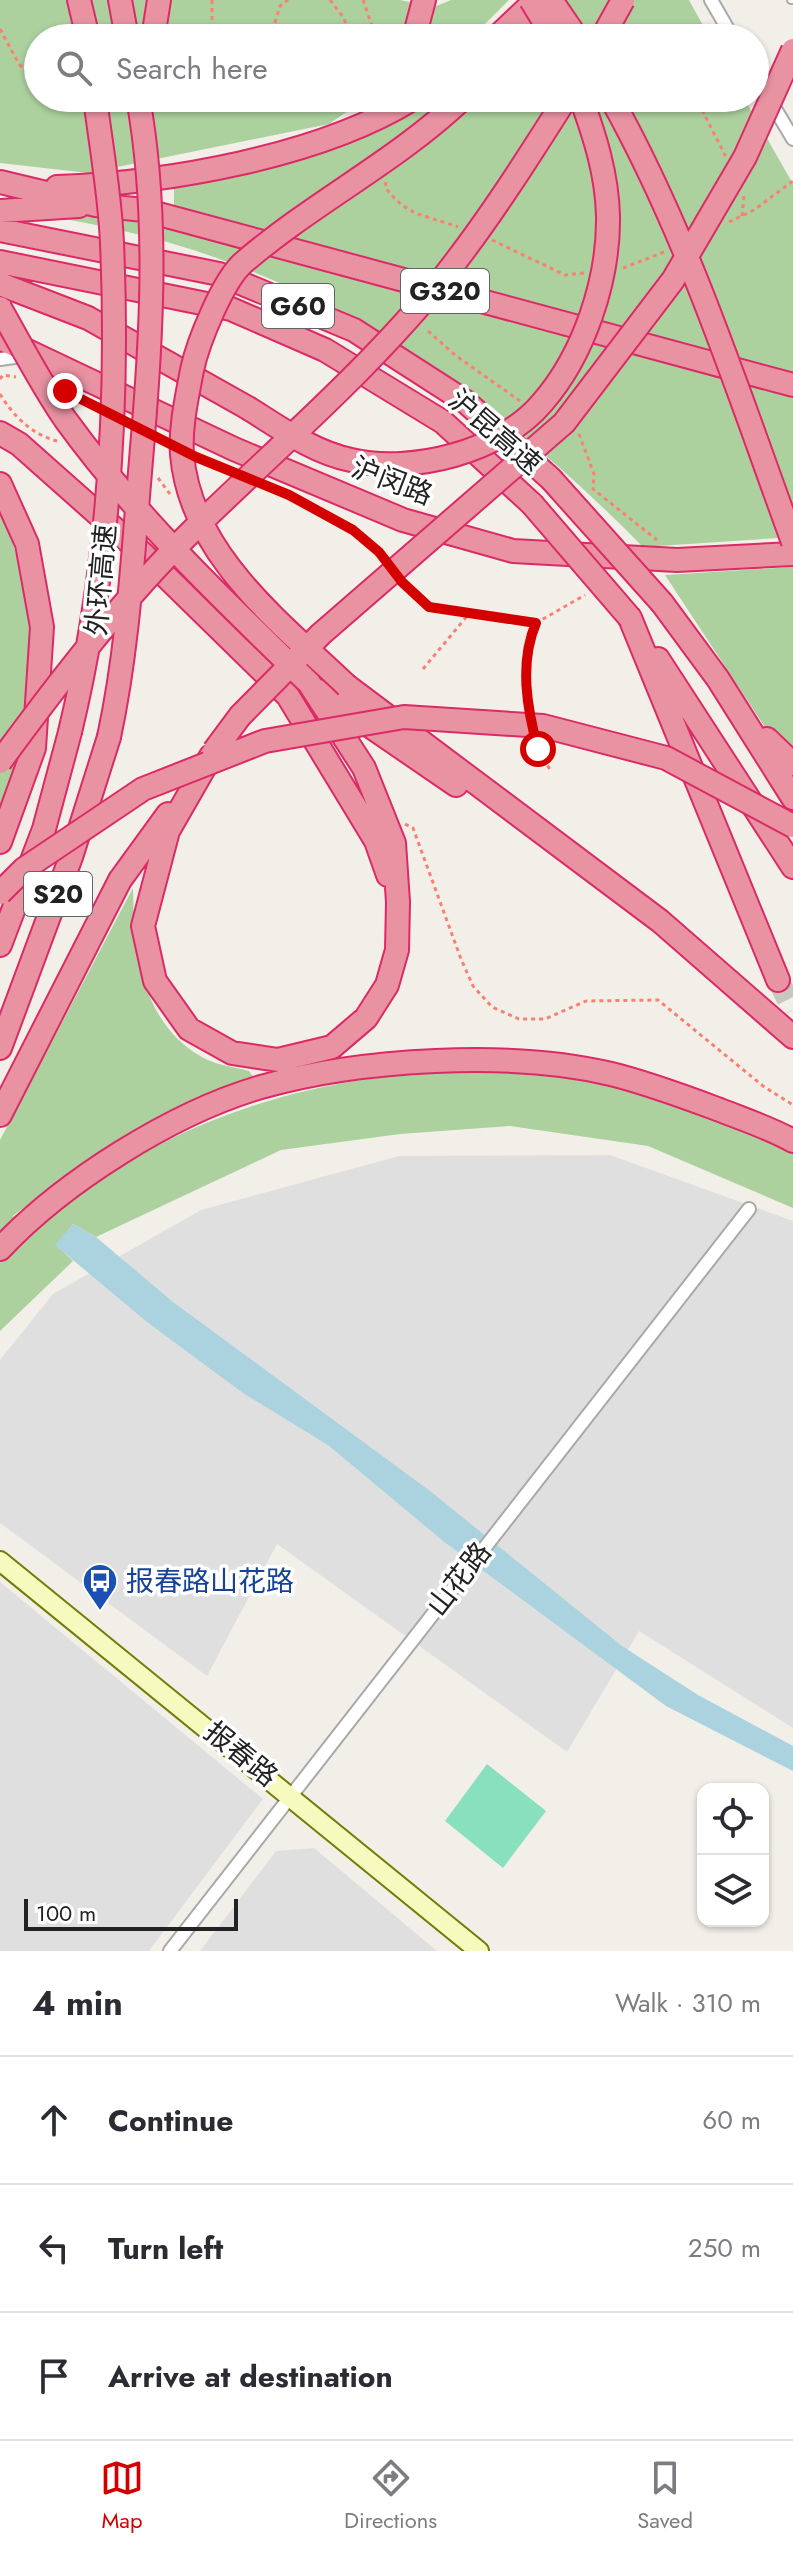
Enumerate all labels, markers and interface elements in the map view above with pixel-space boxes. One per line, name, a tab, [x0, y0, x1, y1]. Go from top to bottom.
search box	[24, 24, 769, 112]
icon: search	[52, 46, 96, 90]
text: Search here	[116, 47, 268, 90]
road number: G320	[401, 269, 489, 313]
road number: G60	[262, 284, 334, 328]
route end	[47, 373, 83, 409]
street label: 沪昆高速	[439, 380, 551, 484]
street label: 沪闵路	[345, 447, 439, 515]
street label: 外环高速	[76, 522, 126, 638]
route start	[520, 731, 556, 767]
road number: S20	[24, 872, 92, 916]
street label: 山花路	[417, 1533, 501, 1625]
place label: 报春路山花路	[126, 1561, 294, 1602]
bus stop icon: 报春路山花路	[81, 1562, 119, 1612]
street label: 报春路	[195, 1712, 287, 1796]
map controls	[697, 1783, 769, 1927]
button: locate	[697, 1783, 769, 1855]
button: layers	[697, 1855, 769, 1927]
scale bar	[24, 1895, 238, 1931]
text: 100 m	[36, 1897, 96, 1929]
text: 4 min	[32, 1979, 123, 2028]
text: Walk · 310 m	[615, 1984, 761, 2022]
icon: ahead	[32, 2098, 76, 2142]
text: Continue	[108, 2099, 234, 2142]
text: 60 m	[702, 2101, 761, 2139]
icon: left	[32, 2226, 76, 2270]
text: Turn left	[108, 2227, 223, 2270]
text: 250 m	[688, 2229, 761, 2267]
icon: arrive	[32, 2354, 76, 2398]
text: Arrive at destination	[108, 2355, 393, 2398]
tab: Map	[100, 2456, 144, 2536]
tab: Directions	[344, 2456, 437, 2536]
tab: Saved	[637, 2456, 693, 2536]

